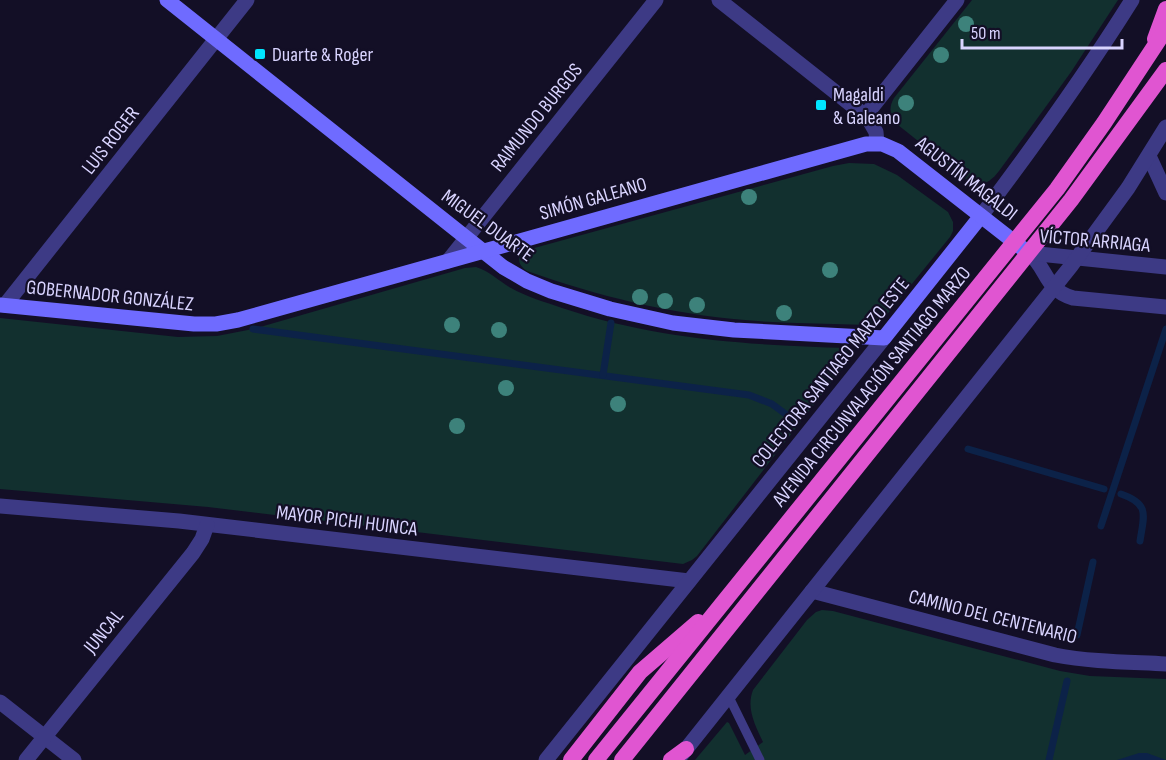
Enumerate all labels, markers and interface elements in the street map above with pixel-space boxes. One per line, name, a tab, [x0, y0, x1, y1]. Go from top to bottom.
scale bar	[962, 12, 1122, 50]
text: 50 m	[971, 23, 1001, 44]
place label: Duarte & Roger	[272, 43, 373, 67]
marker: Duarte & Roger	[253, 47, 267, 61]
street label: RAIMUNDO BURGOS	[486, 59, 588, 177]
place label: Magaldi & Galeano	[833, 83, 900, 130]
marker: Magaldi & Galeano	[814, 98, 828, 112]
street label: LUIS ROGER	[77, 102, 145, 179]
street label: AGUSTÍN MAGALDI	[910, 131, 1022, 226]
street label: SIMÓN GALEANO	[537, 172, 650, 226]
street label: MIGUEL DUARTE	[437, 184, 538, 267]
street label: VÍCTOR ARRIAGA	[1039, 224, 1152, 258]
street label: AVENIDA CIRCUNVALACIÓN SANTIAGO MARZO	[767, 262, 976, 512]
street label: COLECTORA SANTIAGO MARZO ESTE	[747, 273, 915, 472]
street label: GOBERNADOR GONZÁLEZ	[25, 275, 195, 317]
street label: MAYOR PICHI HUINCA	[275, 500, 419, 542]
street label: CAMINO DEL CENTENARIO	[906, 584, 1079, 649]
street label: JUNCAL	[78, 604, 129, 659]

